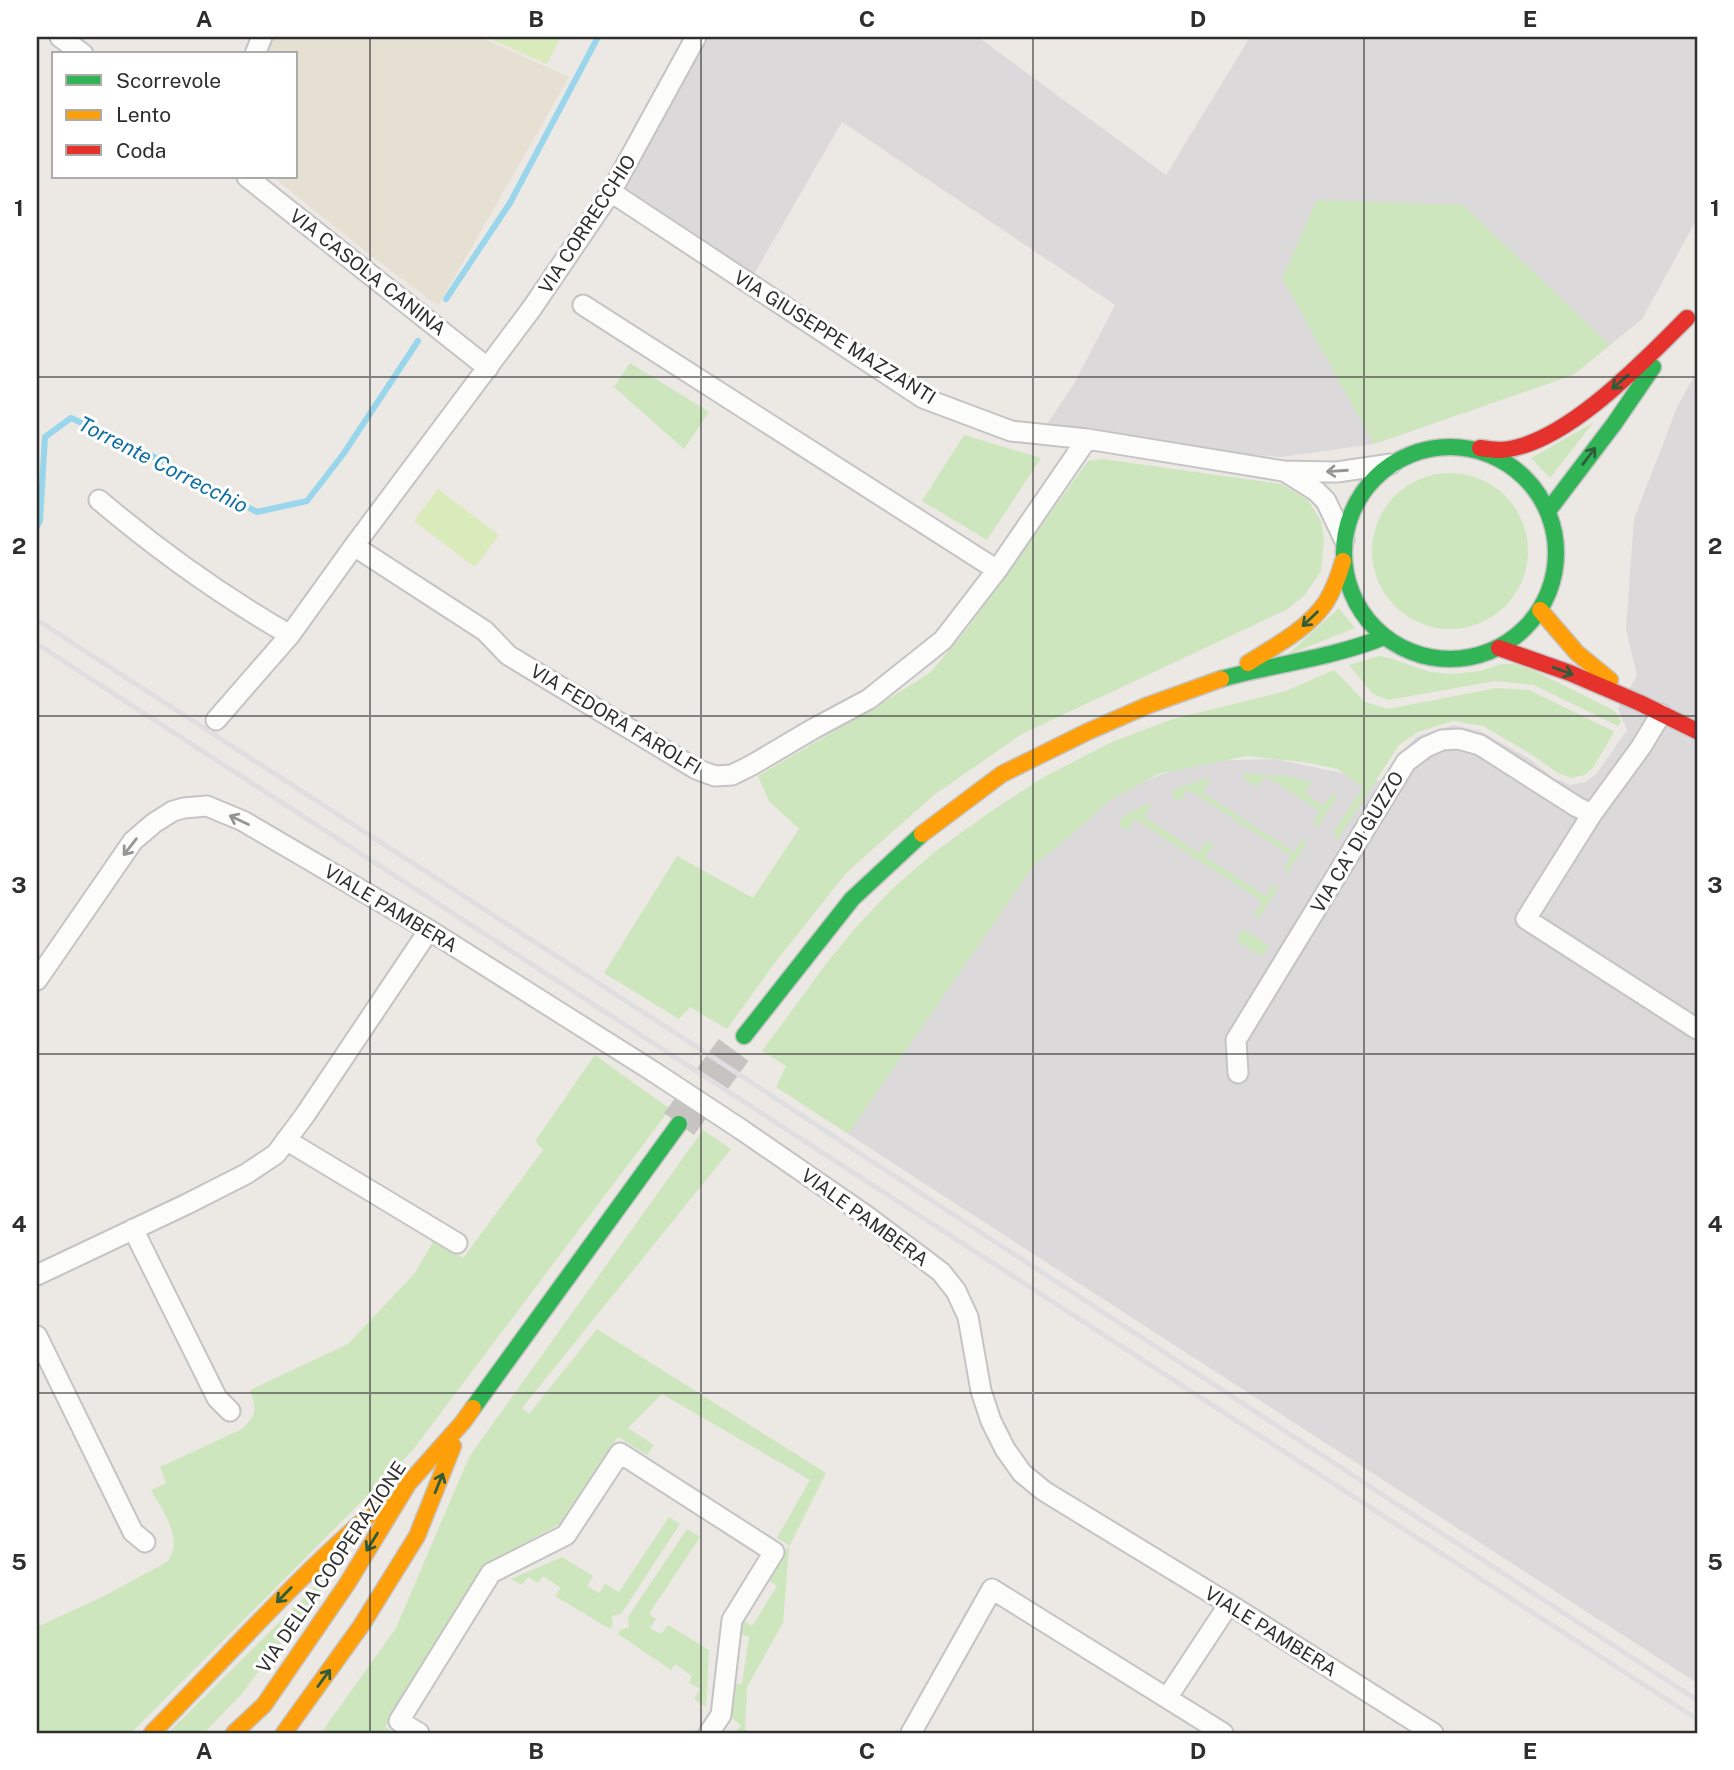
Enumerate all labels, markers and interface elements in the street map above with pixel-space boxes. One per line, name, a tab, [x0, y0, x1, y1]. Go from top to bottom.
text: A	[196, 5, 213, 32]
text: B	[528, 5, 544, 32]
text: C	[859, 5, 875, 32]
text: D	[1190, 5, 1206, 32]
text: E	[1523, 5, 1537, 32]
legend	[52, 52, 298, 178]
text: Scorrevole	[116, 68, 221, 93]
text: Lento	[116, 102, 171, 127]
text: Coda	[116, 138, 166, 163]
street label: VIA CORRECCHIO	[534, 151, 640, 297]
text: 1	[14, 194, 24, 221]
text: 1	[1710, 194, 1720, 221]
street label: VIA CASOLA CANINA	[286, 204, 450, 340]
street label: VIA GIUSEPPE MAZZANTI	[730, 266, 940, 408]
one-way arrow	[1611, 374, 1629, 390]
water label: Torrente Correcchio	[74, 411, 252, 518]
one-way arrow	[1582, 448, 1597, 466]
one-way arrow	[1327, 465, 1349, 478]
text: 2	[12, 532, 26, 559]
text: 2	[1708, 532, 1722, 559]
one-way arrow	[1301, 610, 1318, 627]
street label: VIA FEDORA FAROLFI	[527, 659, 705, 779]
one-way arrow	[1552, 665, 1574, 678]
street label: VIA CA' DI GUZZO	[1306, 767, 1408, 917]
one-way arrow	[229, 813, 250, 826]
one-way arrow	[122, 837, 137, 855]
street label: VIALE PAMBERA	[320, 860, 462, 956]
text: 3	[11, 871, 27, 898]
text: 3	[1707, 871, 1723, 898]
street label: VIALE PAMBERA	[797, 1164, 933, 1270]
text: 4	[11, 1210, 27, 1237]
text: 4	[1707, 1210, 1723, 1237]
street label: VIA DELLA COOPERAZIONE	[252, 1457, 410, 1677]
one-way arrow	[433, 1472, 446, 1494]
one-way arrow	[364, 1532, 378, 1552]
text: 5	[11, 1548, 27, 1575]
text: 5	[1707, 1548, 1723, 1575]
street label: VIALE PAMBERA	[1201, 1582, 1341, 1680]
one-way arrow	[275, 1586, 292, 1603]
one-way arrow	[317, 1669, 331, 1688]
text: A	[196, 1737, 213, 1764]
text: B	[528, 1737, 544, 1764]
text: C	[859, 1737, 875, 1764]
text: D	[1190, 1737, 1206, 1764]
text: E	[1523, 1737, 1537, 1764]

